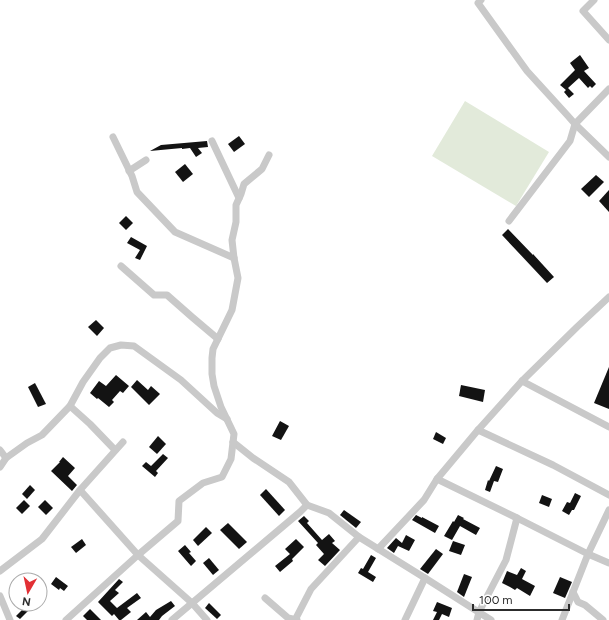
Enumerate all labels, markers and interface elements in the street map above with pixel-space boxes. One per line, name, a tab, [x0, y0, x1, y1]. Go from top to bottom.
north arrow	[8, 572, 48, 612]
scale bar	[473, 586, 569, 612]
text: 100 m	[479, 593, 513, 607]
text: N	[21, 594, 32, 608]

